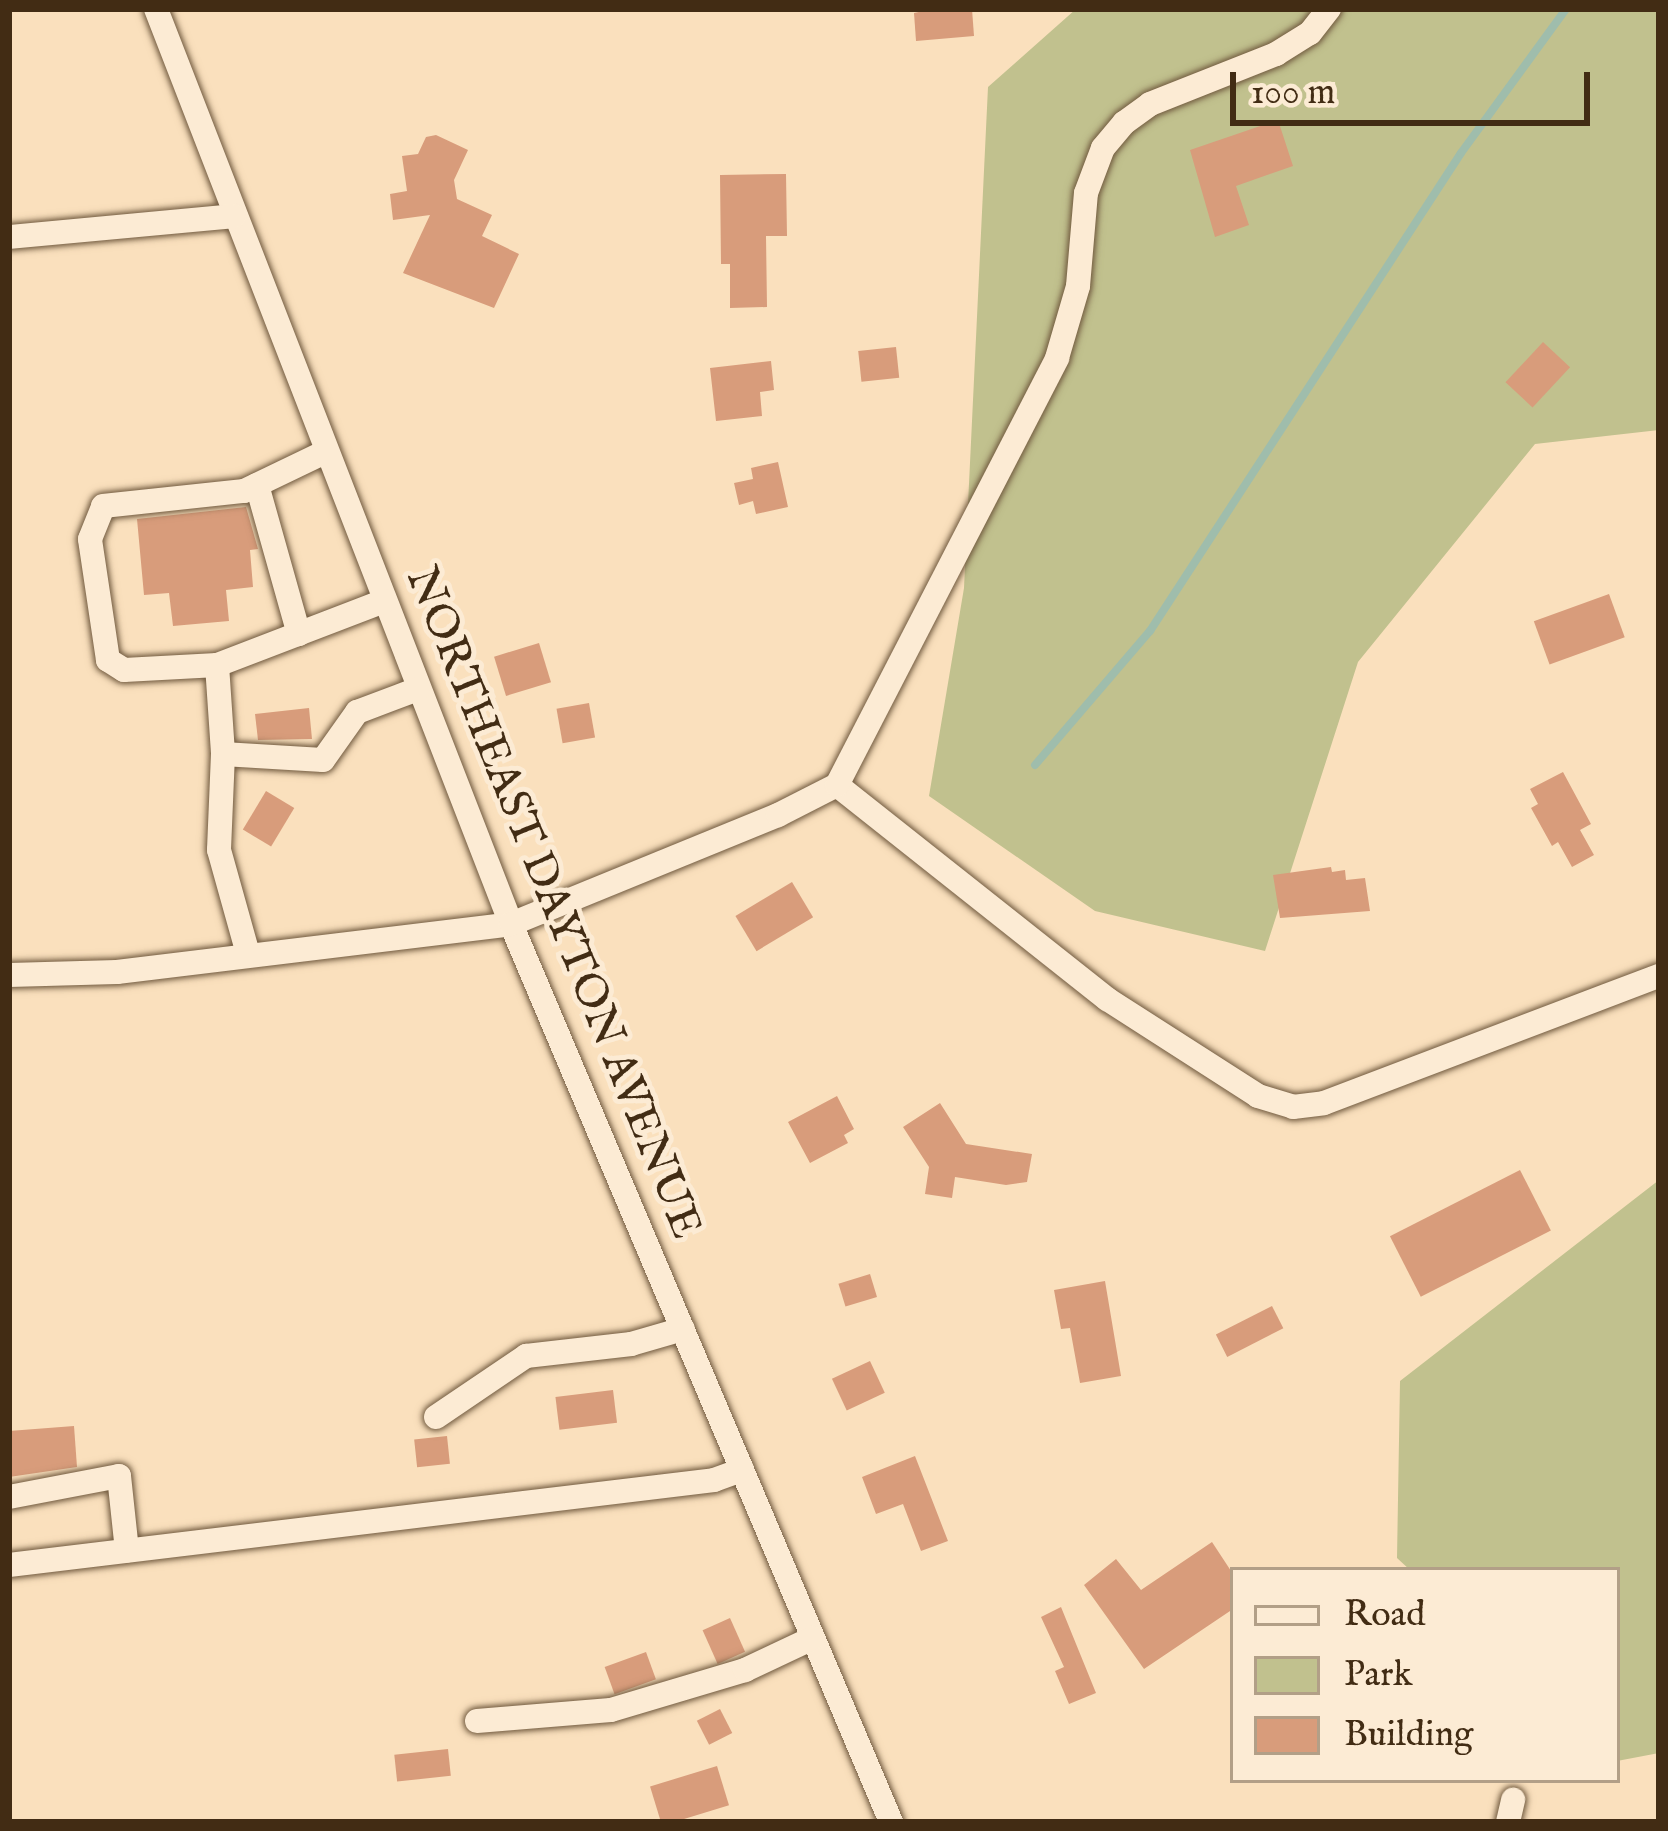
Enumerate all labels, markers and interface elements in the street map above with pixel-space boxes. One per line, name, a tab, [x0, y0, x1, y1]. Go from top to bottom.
scale bar	[1236, 48, 1596, 122]
text: 100 m	[1251, 70, 1335, 116]
street label: NORTHEAST DAYTON AVENUE	[393, 559, 713, 1247]
legend	[1230, 1567, 1620, 1783]
text: Road	[1344, 1592, 1425, 1638]
text: Park	[1344, 1652, 1412, 1698]
text: Building	[1344, 1712, 1473, 1758]

